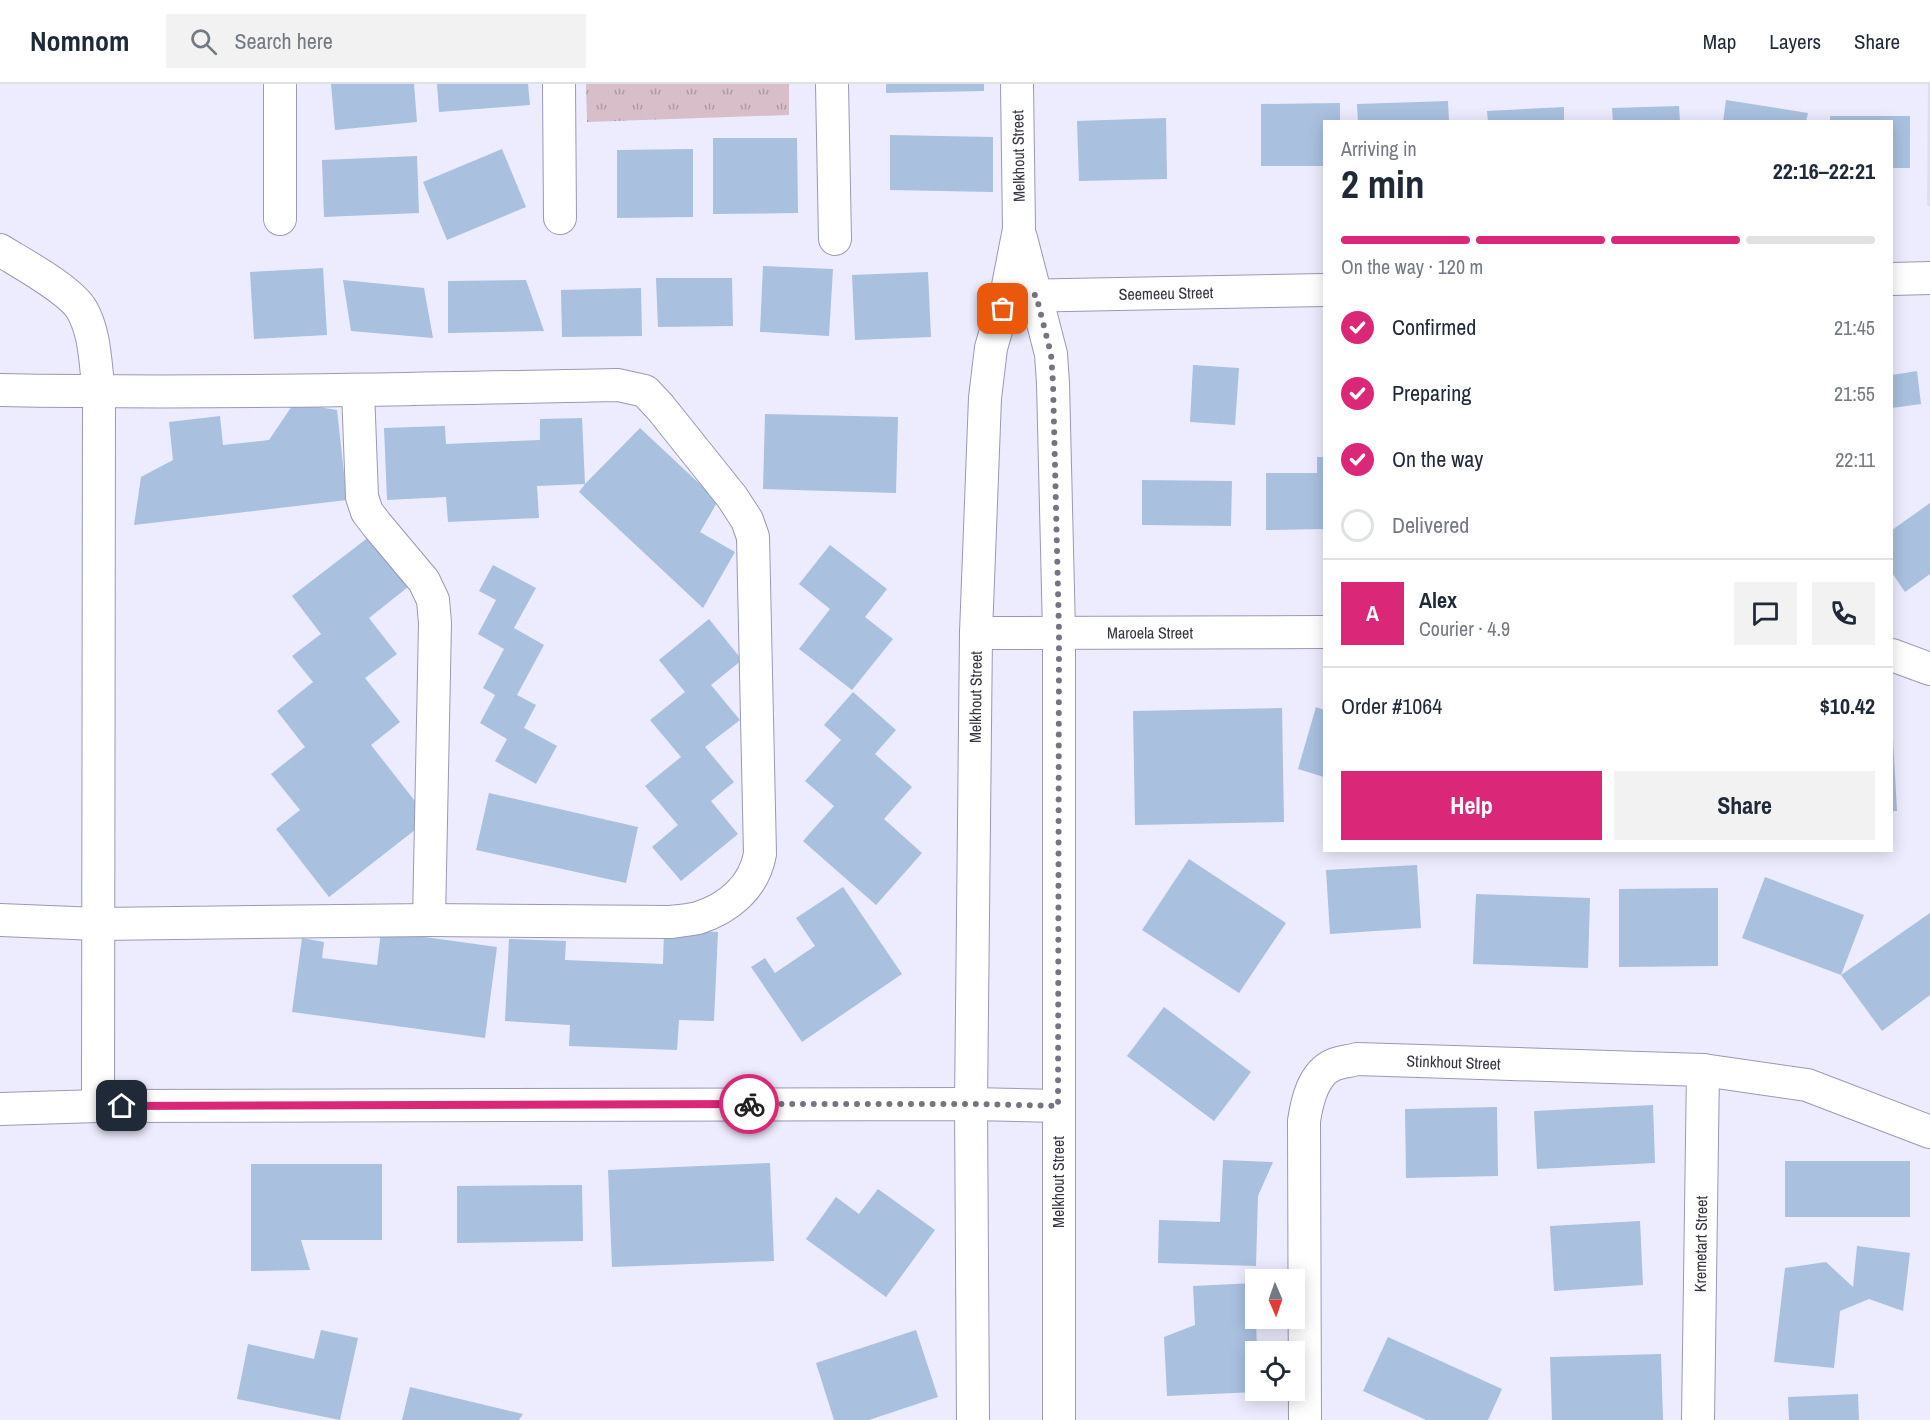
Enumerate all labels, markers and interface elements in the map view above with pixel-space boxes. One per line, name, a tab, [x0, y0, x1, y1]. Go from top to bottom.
search box	[166, 14, 586, 68]
text: Nomnom	[30, 22, 130, 60]
icon: search	[187, 25, 220, 58]
text: Search here	[235, 26, 333, 56]
text: Map	[1703, 27, 1736, 56]
text: Layers	[1769, 27, 1821, 56]
text: Share	[1854, 27, 1900, 56]
street label: Melkhout Street	[1006, 110, 1030, 202]
text: Arriving in	[1341, 135, 1417, 162]
text: 22:16–22:21	[1773, 156, 1875, 186]
text: 2 min	[1341, 158, 1425, 210]
text: On the way · 120 m	[1341, 253, 1483, 280]
street label: Seemeeu Street	[1118, 281, 1214, 305]
pin	[977, 283, 1028, 334]
icon: bag	[986, 292, 1019, 325]
icon: check	[1341, 311, 1374, 344]
text: Confirmed	[1392, 312, 1476, 342]
text: 21:45	[1834, 314, 1875, 341]
icon: check	[1341, 377, 1374, 410]
text: Preparing	[1392, 378, 1471, 408]
text: 21:55	[1834, 380, 1875, 407]
icon: check	[1341, 443, 1374, 476]
text: On the way	[1392, 444, 1483, 474]
text: 22:11	[1835, 446, 1875, 473]
text: Delivered	[1392, 510, 1469, 540]
button: chat	[1734, 582, 1797, 645]
button: phone	[1812, 582, 1875, 645]
text: Alex	[1419, 585, 1457, 615]
text: A	[1366, 598, 1379, 628]
text: Courier · 4.9	[1419, 615, 1510, 642]
street label: Maroela Street	[1107, 621, 1193, 644]
street label: Melkhout Street	[964, 651, 987, 743]
text: Order #1064	[1341, 691, 1442, 721]
text: $10.42	[1820, 691, 1875, 721]
button: Help	[1341, 771, 1602, 840]
button: Share	[1614, 771, 1875, 840]
street label: Stinkhout Street	[1406, 1050, 1501, 1075]
courier	[719, 1074, 779, 1134]
pin	[96, 1080, 147, 1131]
icon: bike	[733, 1088, 766, 1121]
icon: home	[105, 1089, 138, 1122]
street label: Melkhout Street	[1047, 1136, 1069, 1228]
street label: Kremetart Street	[1689, 1195, 1712, 1292]
north arrow	[1245, 1269, 1305, 1329]
map controls	[1245, 1269, 1305, 1401]
button: locate	[1245, 1341, 1305, 1401]

